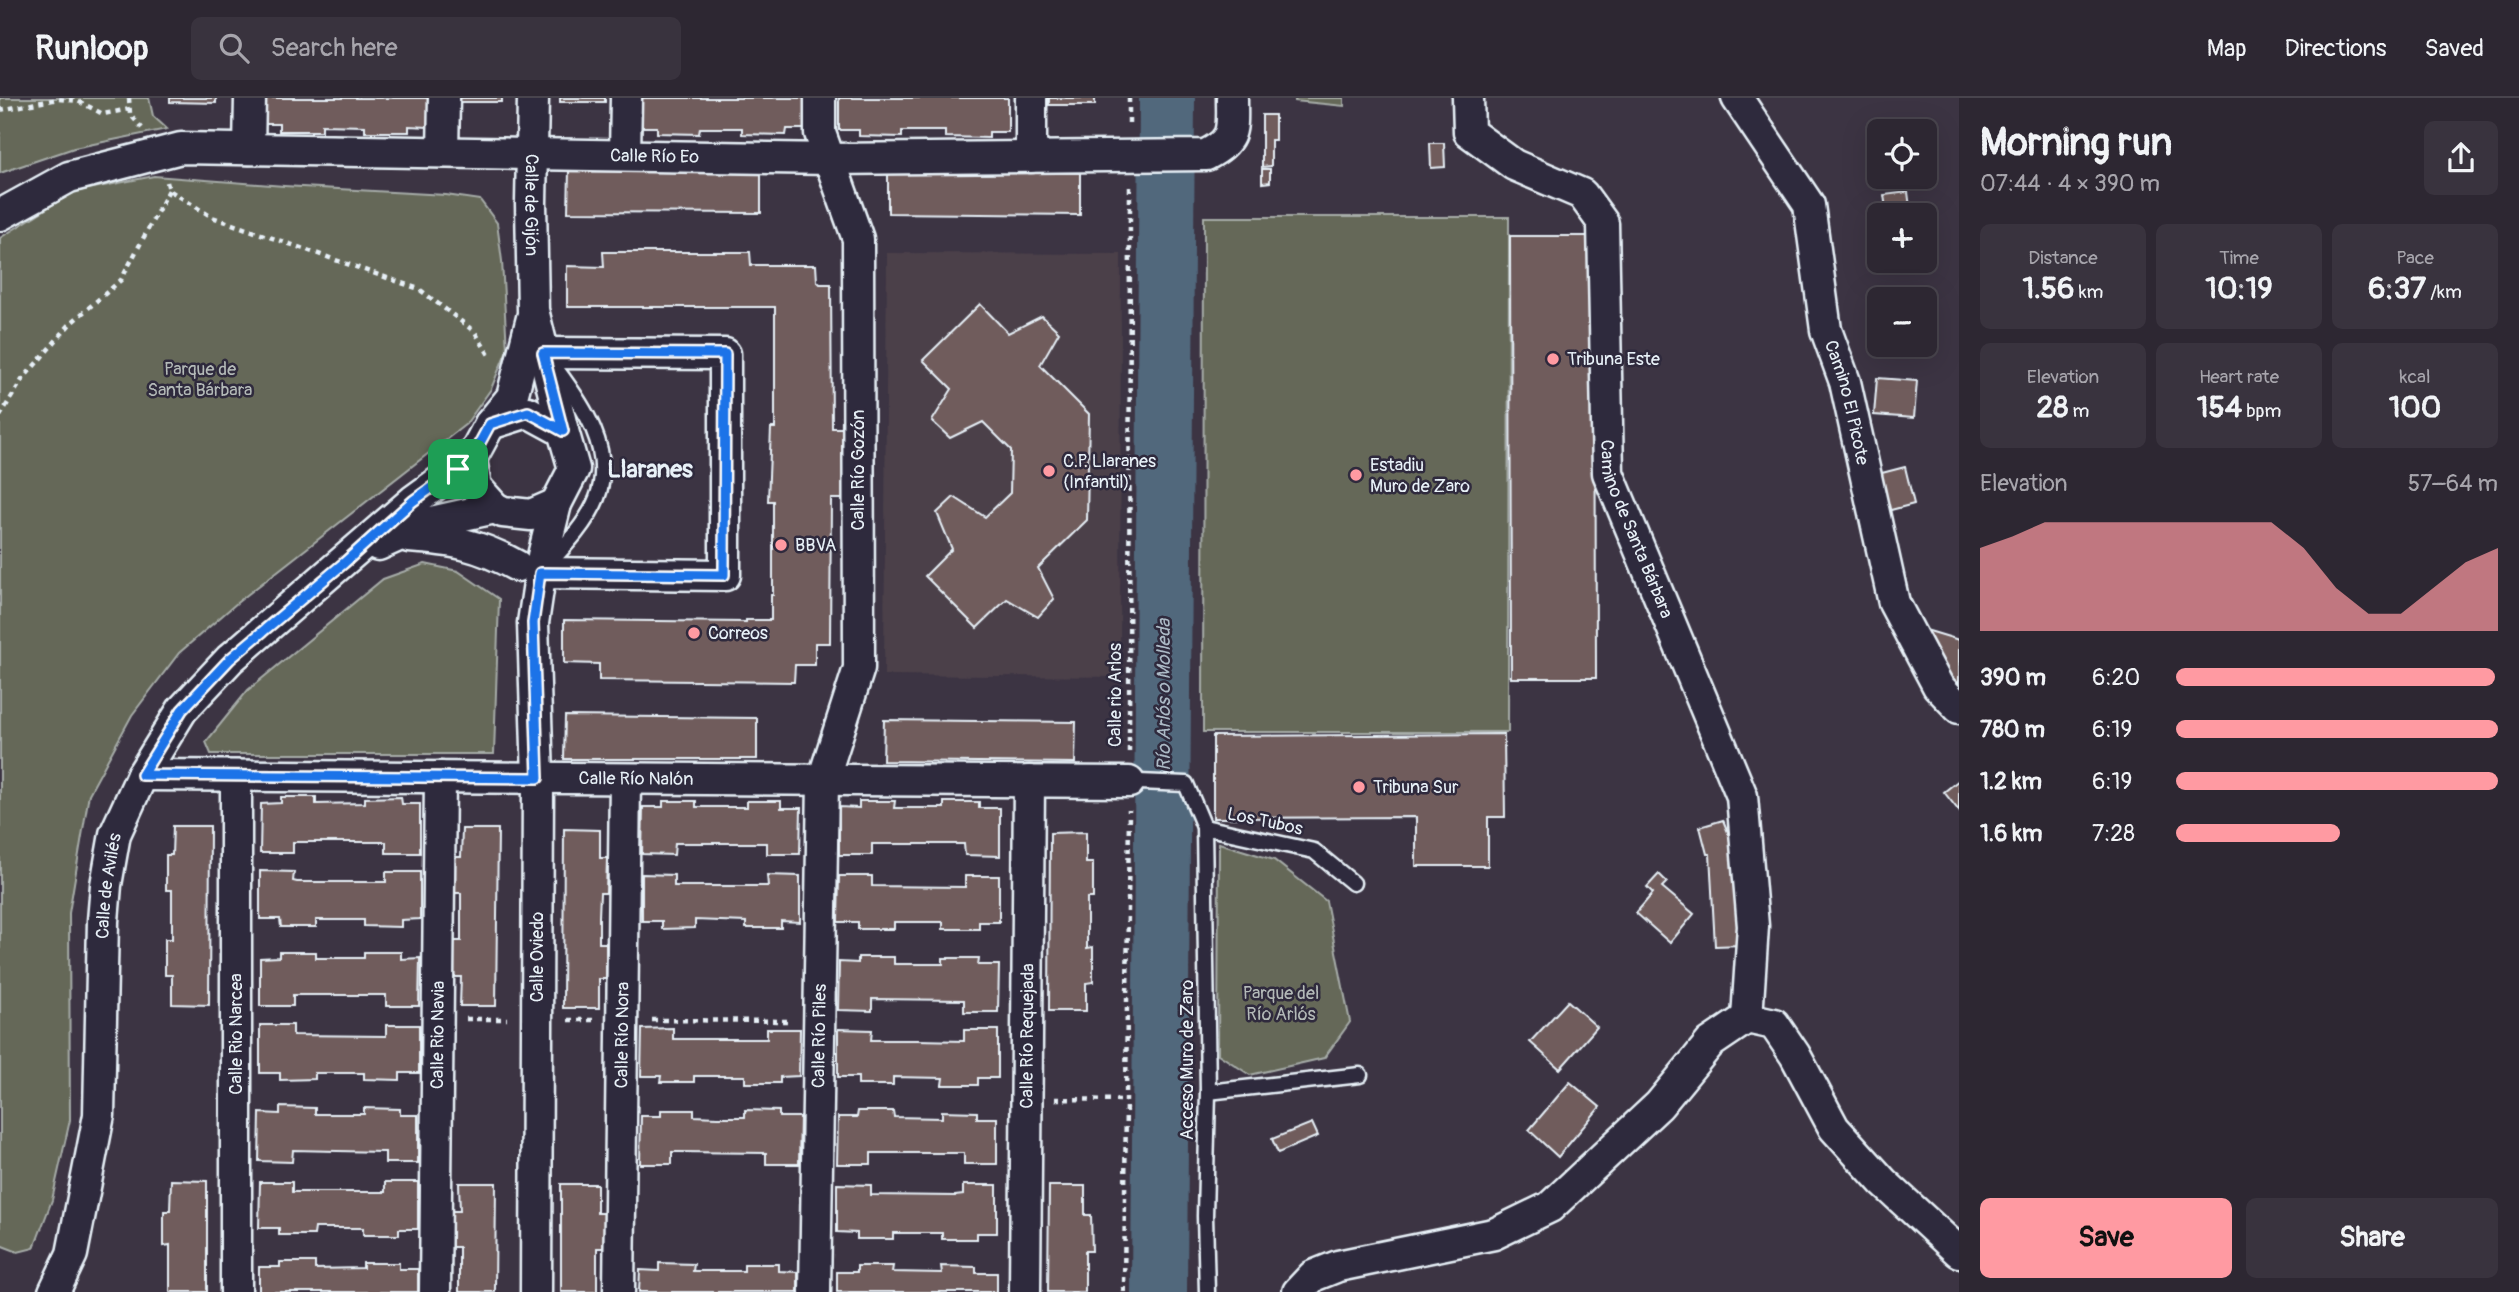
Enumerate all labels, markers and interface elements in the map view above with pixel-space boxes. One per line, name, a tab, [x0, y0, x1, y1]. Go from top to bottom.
search box	[191, 17, 681, 80]
text: Runloop	[35, 28, 149, 69]
icon: search	[215, 29, 253, 67]
text: Search here	[271, 32, 398, 64]
text: Map	[2207, 34, 2247, 63]
text: Directions	[2285, 34, 2386, 63]
text: Saved	[2424, 34, 2484, 63]
map controls	[1867, 119, 1937, 357]
button: locate	[1867, 119, 1937, 189]
text: Morning run	[1980, 119, 2172, 167]
button: share	[2424, 121, 2498, 195]
street label: Calle Río Eo	[610, 144, 699, 169]
street label: Calle de Gijón	[519, 154, 543, 256]
text: 07:44 · 4 × 390 m	[1980, 169, 2160, 198]
button: +	[1867, 203, 1937, 273]
text: Distance	[2028, 246, 2098, 270]
text: Time	[2219, 246, 2259, 270]
text: Pace	[2396, 246, 2434, 270]
text: 1.56	[2023, 270, 2075, 307]
text: 10:19	[2205, 270, 2273, 307]
text: 6:37	[2368, 270, 2426, 307]
text: km	[2075, 280, 2103, 304]
text: /km	[2426, 280, 2462, 304]
button: −	[1867, 287, 1937, 357]
street label: Camino El Picote	[1819, 337, 1874, 467]
place label: Tribuna Este	[1567, 348, 1660, 371]
marker: Tribuna Este	[1545, 351, 1561, 367]
park label: Parque de Santa Bárbara	[148, 358, 252, 402]
text: Elevation	[2027, 365, 2099, 389]
text: Heart rate	[2199, 365, 2279, 389]
text: kcal	[2400, 365, 2430, 389]
text: 28	[2037, 389, 2068, 426]
text: 154	[2197, 389, 2242, 426]
text: 100	[2389, 389, 2441, 426]
text: m	[2068, 399, 2089, 423]
text: bpm	[2242, 399, 2281, 423]
street label: Calle Río Gozón	[847, 410, 870, 530]
pin	[428, 439, 488, 499]
street label: Camino de Santa Bárbara	[1595, 439, 1678, 622]
icon: arrive	[439, 450, 477, 488]
place label: C.P. Llaranes (Infantil)	[1063, 450, 1156, 494]
place label: Estadiu Muro de Zaro	[1370, 454, 1470, 498]
district label: Llaranes	[607, 455, 693, 484]
marker: C.P. Llaranes (Infantil)	[1041, 463, 1057, 479]
marker: Estadiu Muro de Zaro	[1348, 467, 1364, 483]
text: Elevation	[1980, 469, 2068, 498]
text: 57–64 m	[2408, 469, 2498, 498]
place label: BBVA	[795, 534, 837, 557]
marker: BBVA	[773, 537, 789, 553]
water label: Río Arlós o Molleda	[1152, 618, 1176, 771]
place label: Correos	[708, 622, 768, 645]
marker: Correos	[686, 625, 702, 641]
street label: Calle rio Arlos	[1104, 643, 1127, 747]
text: 390 m	[1980, 663, 2046, 692]
text: 6:20	[2092, 663, 2140, 692]
text: 780 m	[1980, 715, 2045, 744]
text: 6:19	[2092, 715, 2132, 744]
street label: Calle Río Nalón	[578, 767, 693, 791]
text: 1.2 km	[1980, 767, 2042, 796]
text: 6:19	[2092, 767, 2132, 796]
place label: Tribuna Sur	[1373, 776, 1459, 799]
marker: Tribuna Sur	[1351, 779, 1367, 795]
street label: Los Tubos	[1225, 802, 1305, 841]
text: 1.6 km	[1980, 819, 2042, 848]
text: 7:28	[2092, 819, 2135, 848]
street label: Calle de Avilés	[92, 831, 127, 939]
street label: Calle Oviedo	[526, 911, 549, 1002]
street label: Calle Río Requejada	[1015, 963, 1040, 1109]
street label: Calle Rio Narcea	[225, 973, 248, 1095]
street label: Acceso Muro de Zaro	[1176, 980, 1199, 1140]
street label: Calle Rio Navia	[426, 981, 450, 1089]
street label: Calle Río Nora	[610, 982, 635, 1088]
park label: Parque del Río Arlós	[1243, 982, 1319, 1026]
street label: Calle Río Piles	[807, 984, 832, 1088]
button: Save	[1980, 1198, 2232, 1278]
button: Share	[2246, 1198, 2498, 1278]

